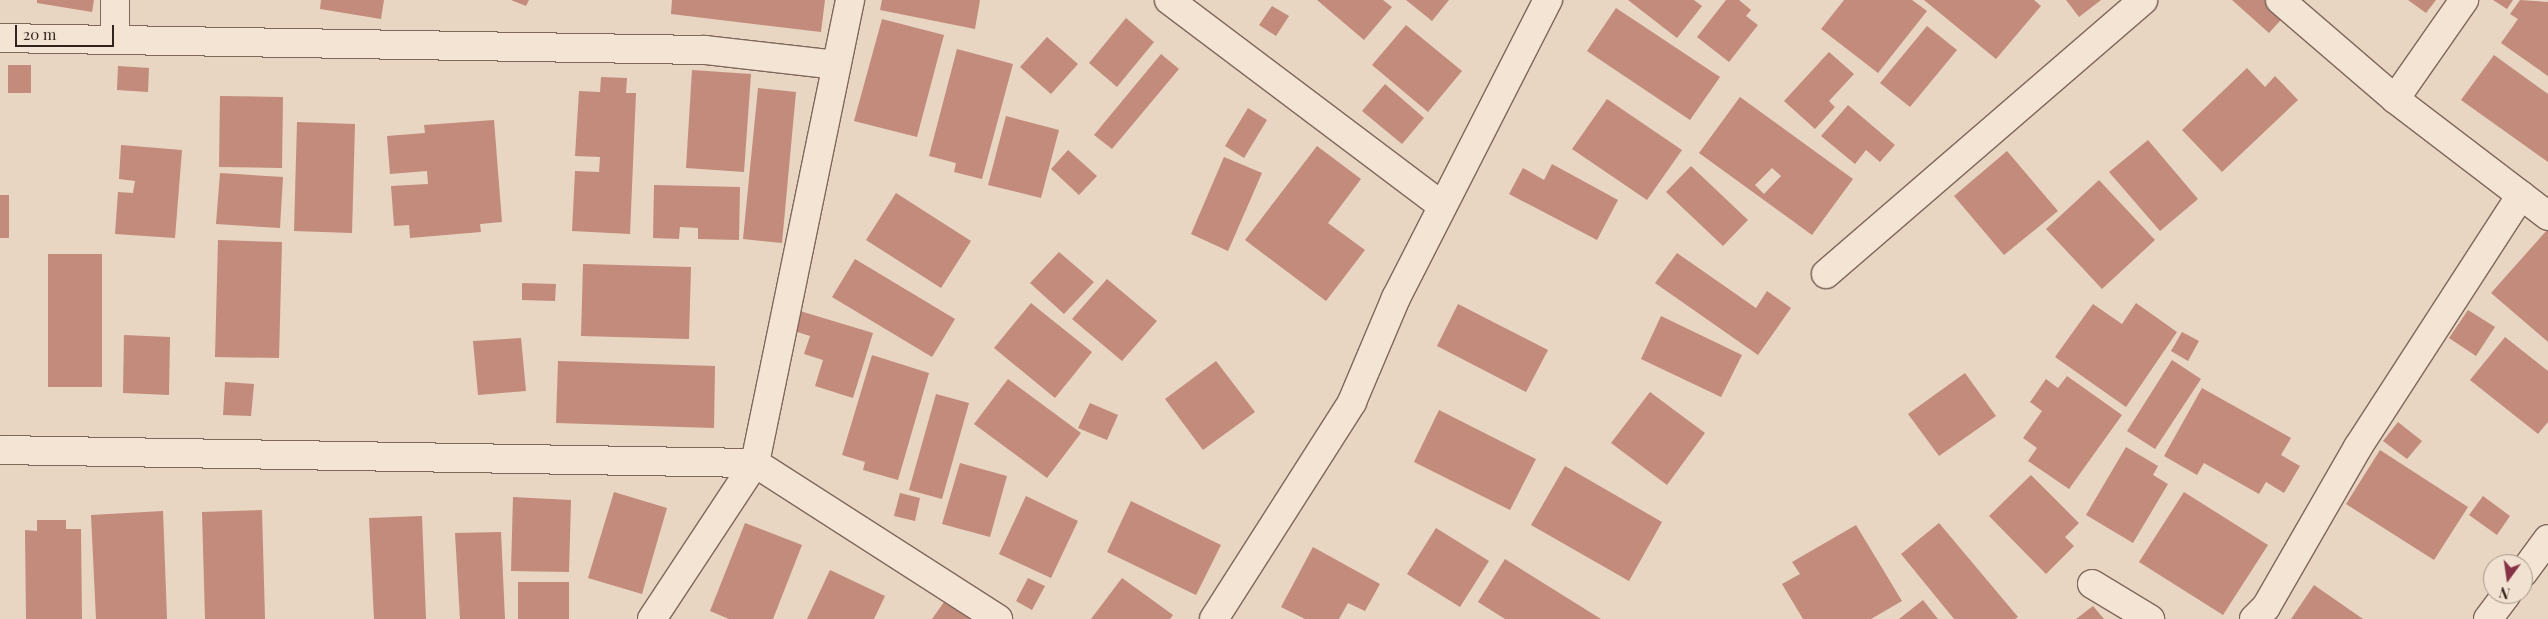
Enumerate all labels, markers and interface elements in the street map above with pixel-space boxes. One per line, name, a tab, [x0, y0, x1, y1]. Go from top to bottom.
scale bar	[18, 15, 116, 47]
text: 20 m	[23, 24, 56, 44]
north arrow	[2483, 554, 2533, 604]
text: N	[2497, 583, 2512, 604]

